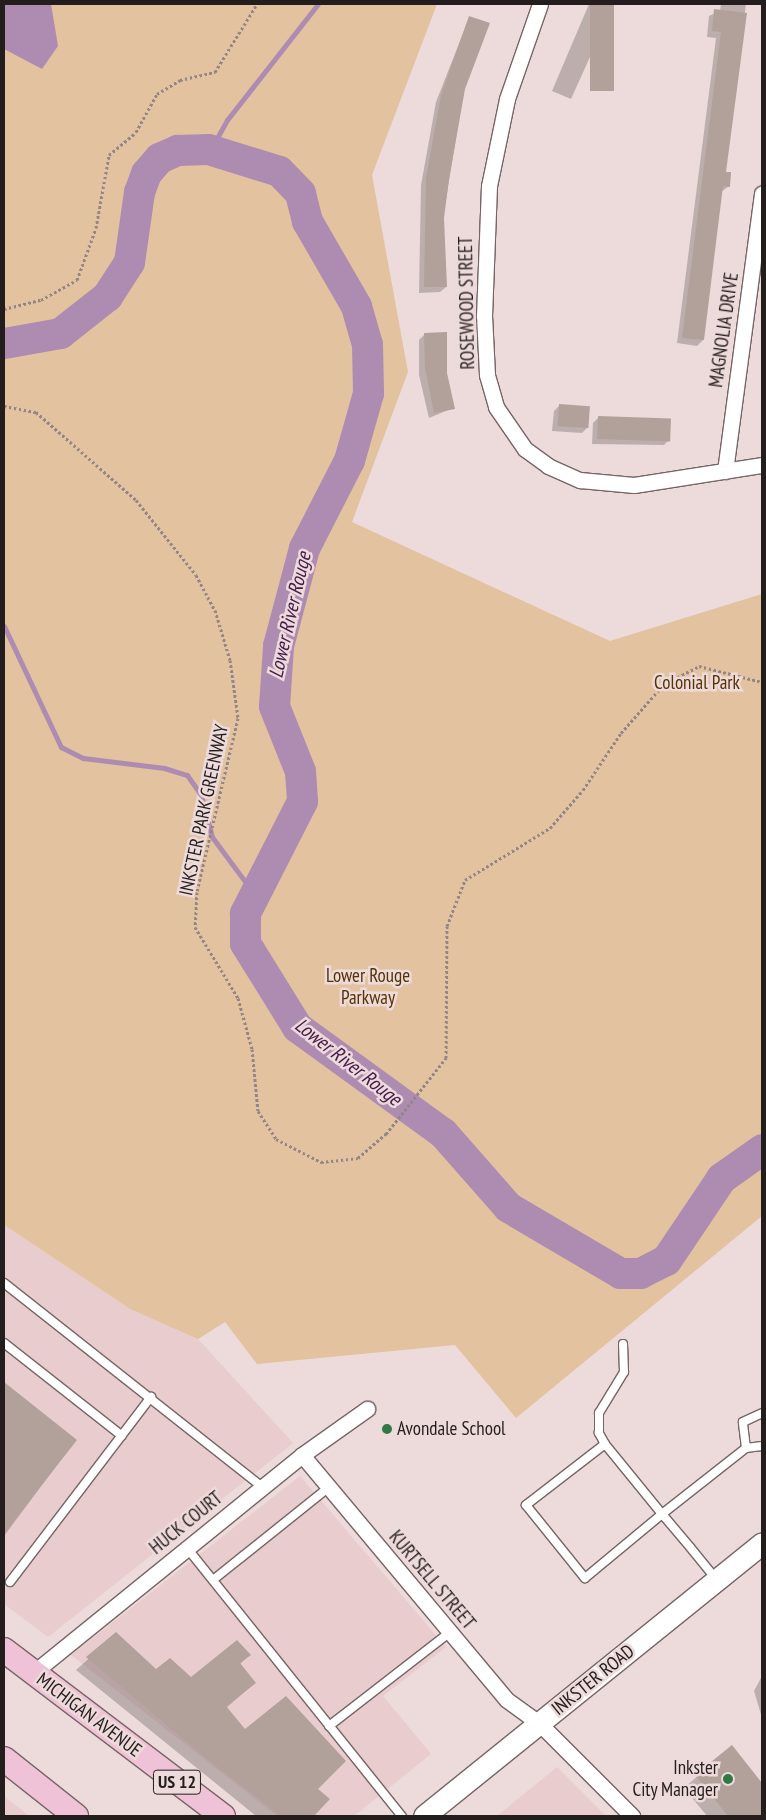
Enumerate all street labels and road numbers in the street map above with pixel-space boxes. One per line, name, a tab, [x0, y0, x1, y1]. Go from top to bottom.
street label: ROSEWOOD STREET	[454, 236, 480, 370]
street label: MAGNOLIA DRIVE	[705, 271, 743, 389]
street label: INKSTER PARK GREENWAY	[175, 722, 233, 898]
street label: HUCK COURT	[145, 1487, 227, 1559]
street label: KURTSELL STREET	[384, 1526, 480, 1634]
street label: INKSTER ROAD	[547, 1640, 639, 1720]
street label: MICHIGAN AVENUE	[32, 1668, 146, 1762]
road number: US 12	[152, 1766, 202, 1798]

